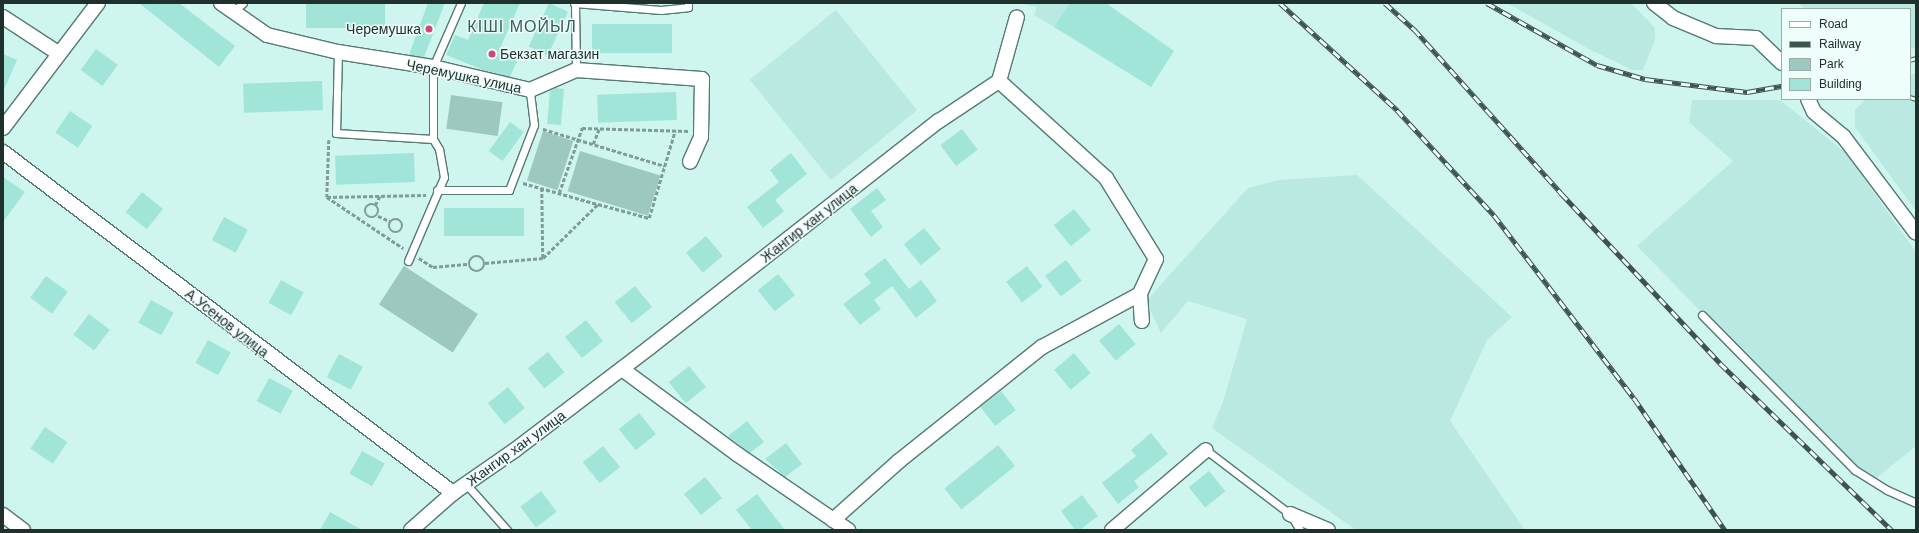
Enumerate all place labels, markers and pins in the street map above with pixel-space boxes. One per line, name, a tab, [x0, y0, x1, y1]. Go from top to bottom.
place label: Черемушка	[346, 21, 421, 37]
marker: Черемушка	[424, 24, 434, 34]
place label: Бекзат магазин	[500, 46, 599, 62]
marker: Бекзат магазин	[487, 49, 497, 59]

